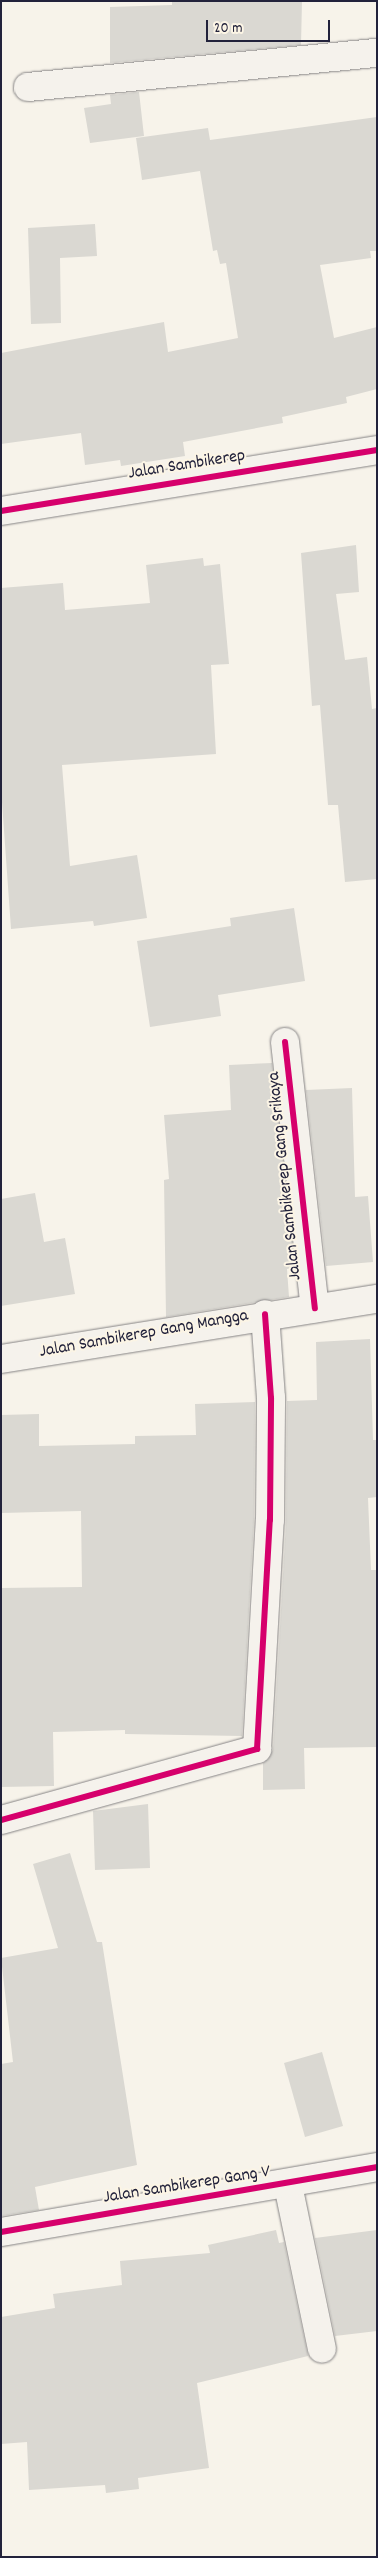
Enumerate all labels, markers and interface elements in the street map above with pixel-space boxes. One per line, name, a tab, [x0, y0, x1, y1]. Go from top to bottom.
scale bar	[208, 10, 332, 42]
text: 20 m	[214, 18, 242, 40]
street label: Jalan Sambikerep	[127, 446, 247, 486]
street label: Jalan Sambikerep Gang Srikaya	[264, 1071, 308, 1281]
street label: Jalan Sambikerep Gang Mangga	[38, 1306, 250, 1364]
street label: Jalan Sambikerep Gang V	[102, 2162, 272, 2210]

